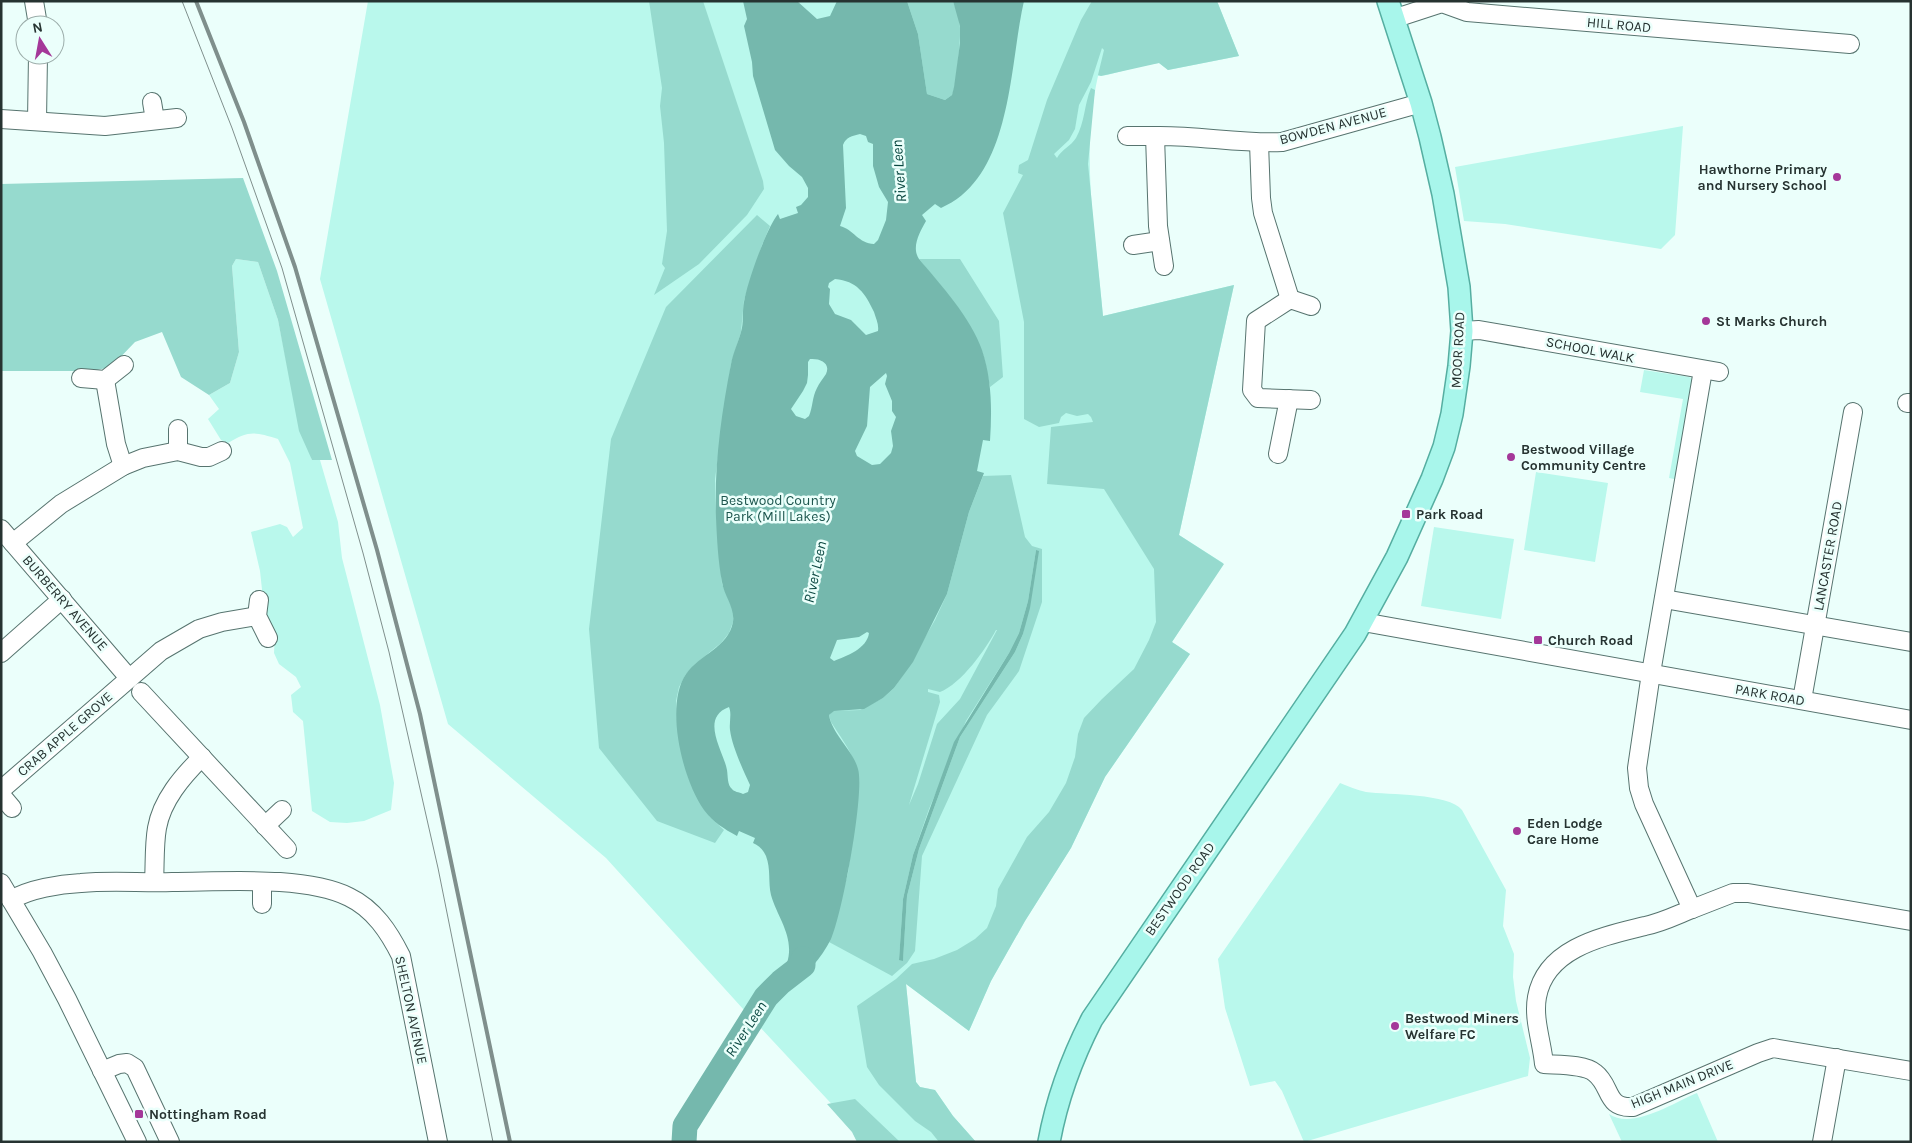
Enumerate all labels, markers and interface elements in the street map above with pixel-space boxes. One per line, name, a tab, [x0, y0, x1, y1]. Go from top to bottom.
street label: HILL ROAD	[1586, 14, 1652, 36]
north arrow	[15, 15, 65, 65]
text: N	[31, 18, 44, 37]
street label: BOWDEN AVENUE	[1278, 104, 1388, 148]
water label: River Leen	[888, 139, 910, 203]
place label: Hawthorne Primary and Nursery School	[1698, 161, 1827, 194]
marker: Hawthorne Primary and Nursery School	[1831, 171, 1843, 183]
street label: MOOR ROAD	[1448, 311, 1468, 389]
place label: St Marks Church	[1716, 313, 1827, 330]
marker: St Marks Church	[1700, 315, 1712, 327]
street label: SCHOOL WALK	[1544, 333, 1636, 367]
place label: Bestwood Village Community Centre	[1521, 441, 1646, 474]
marker: Bestwood Village Community Centre	[1505, 451, 1517, 463]
park label: Bestwood Country Park (Mill Lakes)	[720, 492, 836, 525]
street label: LANCASTER ROAD	[1810, 500, 1846, 612]
place label: Park Road	[1416, 506, 1483, 523]
marker: Park Road	[1400, 508, 1412, 520]
water label: River Leen	[800, 539, 830, 605]
street label: BURBERRY AVENUE	[19, 552, 111, 654]
place label: Church Road	[1548, 632, 1633, 649]
marker: Church Road	[1532, 634, 1544, 646]
street label: PARK ROAD	[1734, 681, 1806, 709]
street label: CRAB APPLE GROVE	[14, 688, 116, 780]
place label: Eden Lodge Care Home	[1527, 815, 1603, 848]
marker: Eden Lodge Care Home	[1511, 825, 1523, 837]
street label: BESTWOOD ROAD	[1141, 839, 1219, 939]
street label: SHELTON AVENUE	[391, 954, 431, 1066]
water label: River Leen	[721, 998, 771, 1060]
place label: Bestwood Miners Welfare FC	[1405, 1010, 1519, 1043]
marker: Bestwood Miners Welfare FC	[1389, 1020, 1401, 1032]
street label: HIGH MAIN DRIVE	[1628, 1056, 1736, 1112]
place label: Nottingham Road	[149, 1106, 267, 1123]
marker: Nottingham Road	[133, 1108, 145, 1120]

